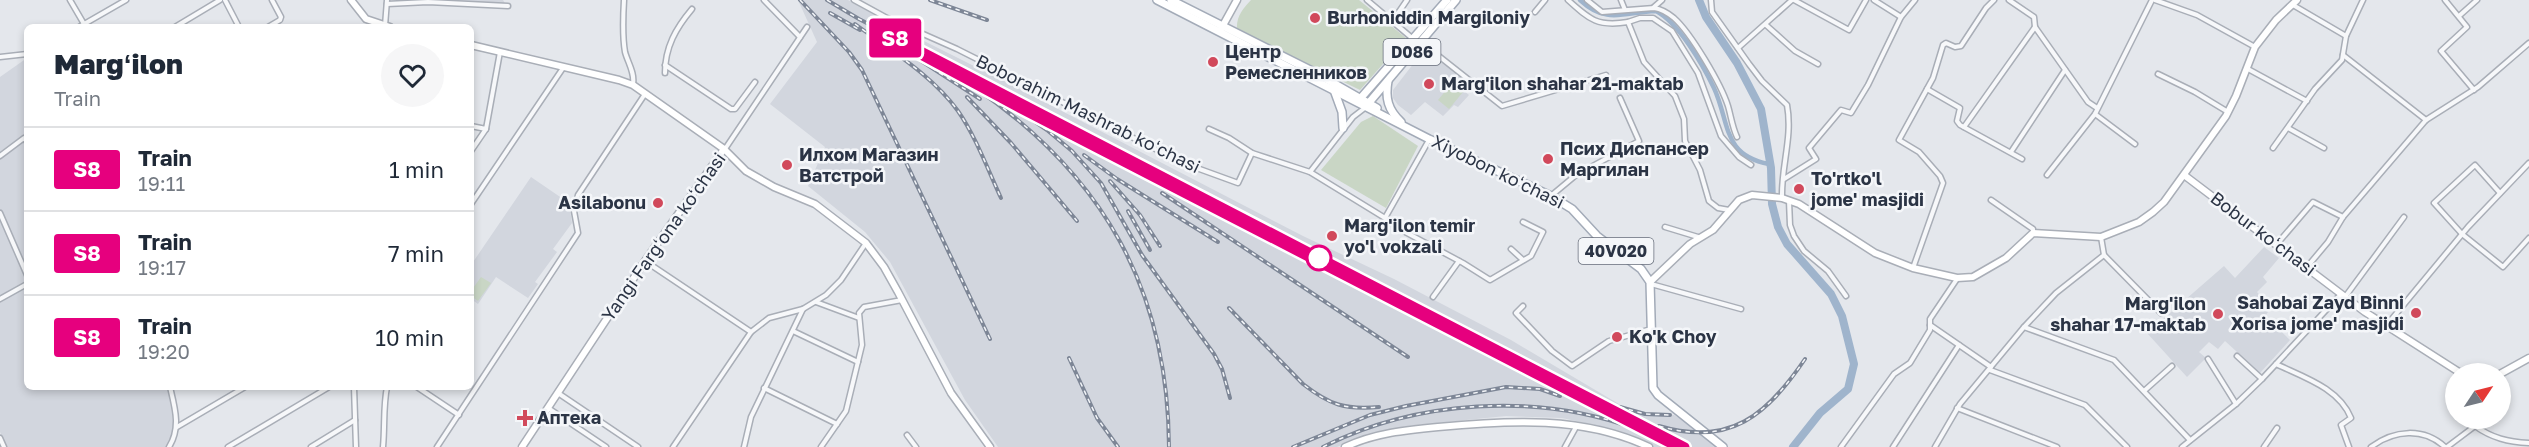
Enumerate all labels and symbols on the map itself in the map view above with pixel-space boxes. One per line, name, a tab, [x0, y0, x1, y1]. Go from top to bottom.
place label: Burhoniddin Margiloniy	[1327, 6, 1530, 28]
marker: Burhoniddin Margiloniy	[1308, 11, 1322, 25]
line badge: S8	[868, 18, 922, 57]
road number: D086	[1384, 39, 1440, 65]
place label: Центр Ремесленников	[1225, 40, 1367, 83]
street label: Boborahim Mashrab koʻchasi	[973, 49, 1204, 177]
marker: Центр Ремесленников	[1206, 55, 1220, 69]
place label: Marg'ilon shahar 21-maktab	[1441, 72, 1684, 94]
marker: Marg'ilon shahar 21-maktab	[1422, 77, 1436, 91]
street label: Xiyobon koʻchasi	[1429, 130, 1568, 213]
place label: Псих Диспансер Маргилан	[1560, 137, 1709, 180]
place label: Илхом Магазин Ватстрой	[799, 143, 938, 186]
street label: Yangi Fargʻona koʻchasi	[597, 148, 730, 325]
marker: Псих Диспансер Маргилан	[1541, 152, 1555, 166]
marker: Илхом Магазин Ватстрой	[780, 158, 794, 172]
place label: To'rtko'l jome' masjidi	[1810, 167, 1924, 210]
marker: To'rtko'l jome' masjidi	[1792, 182, 1806, 196]
street label: Bobur koʻchasi	[2207, 186, 2321, 280]
place label: Asilabonu	[558, 191, 646, 213]
marker: Asilabonu	[651, 196, 665, 210]
place label: Marg'ilon temir yo'l vokzali	[1344, 214, 1475, 257]
marker: Marg'ilon temir yo'l vokzali	[1325, 229, 1339, 243]
road number: 40V020	[1578, 238, 1654, 264]
unlabelled marker	[1306, 245, 1332, 271]
place label: Sahobai Zayd Binni Xorisa jome' masjidi	[2231, 291, 2404, 334]
place label: Marg'ilon shahar 17-maktab	[2050, 292, 2206, 335]
marker: Sahobai Zayd Binni Xorisa jome' masjidi	[2409, 306, 2423, 320]
marker: Marg'ilon shahar 17-maktab	[2211, 307, 2225, 321]
place label: Ko'k Choy	[1629, 325, 1717, 347]
marker: Ko'k Choy	[1610, 330, 1624, 344]
north arrow	[2445, 363, 2511, 429]
place label: Аптека	[537, 406, 601, 428]
marker: Аптека	[518, 411, 532, 425]

